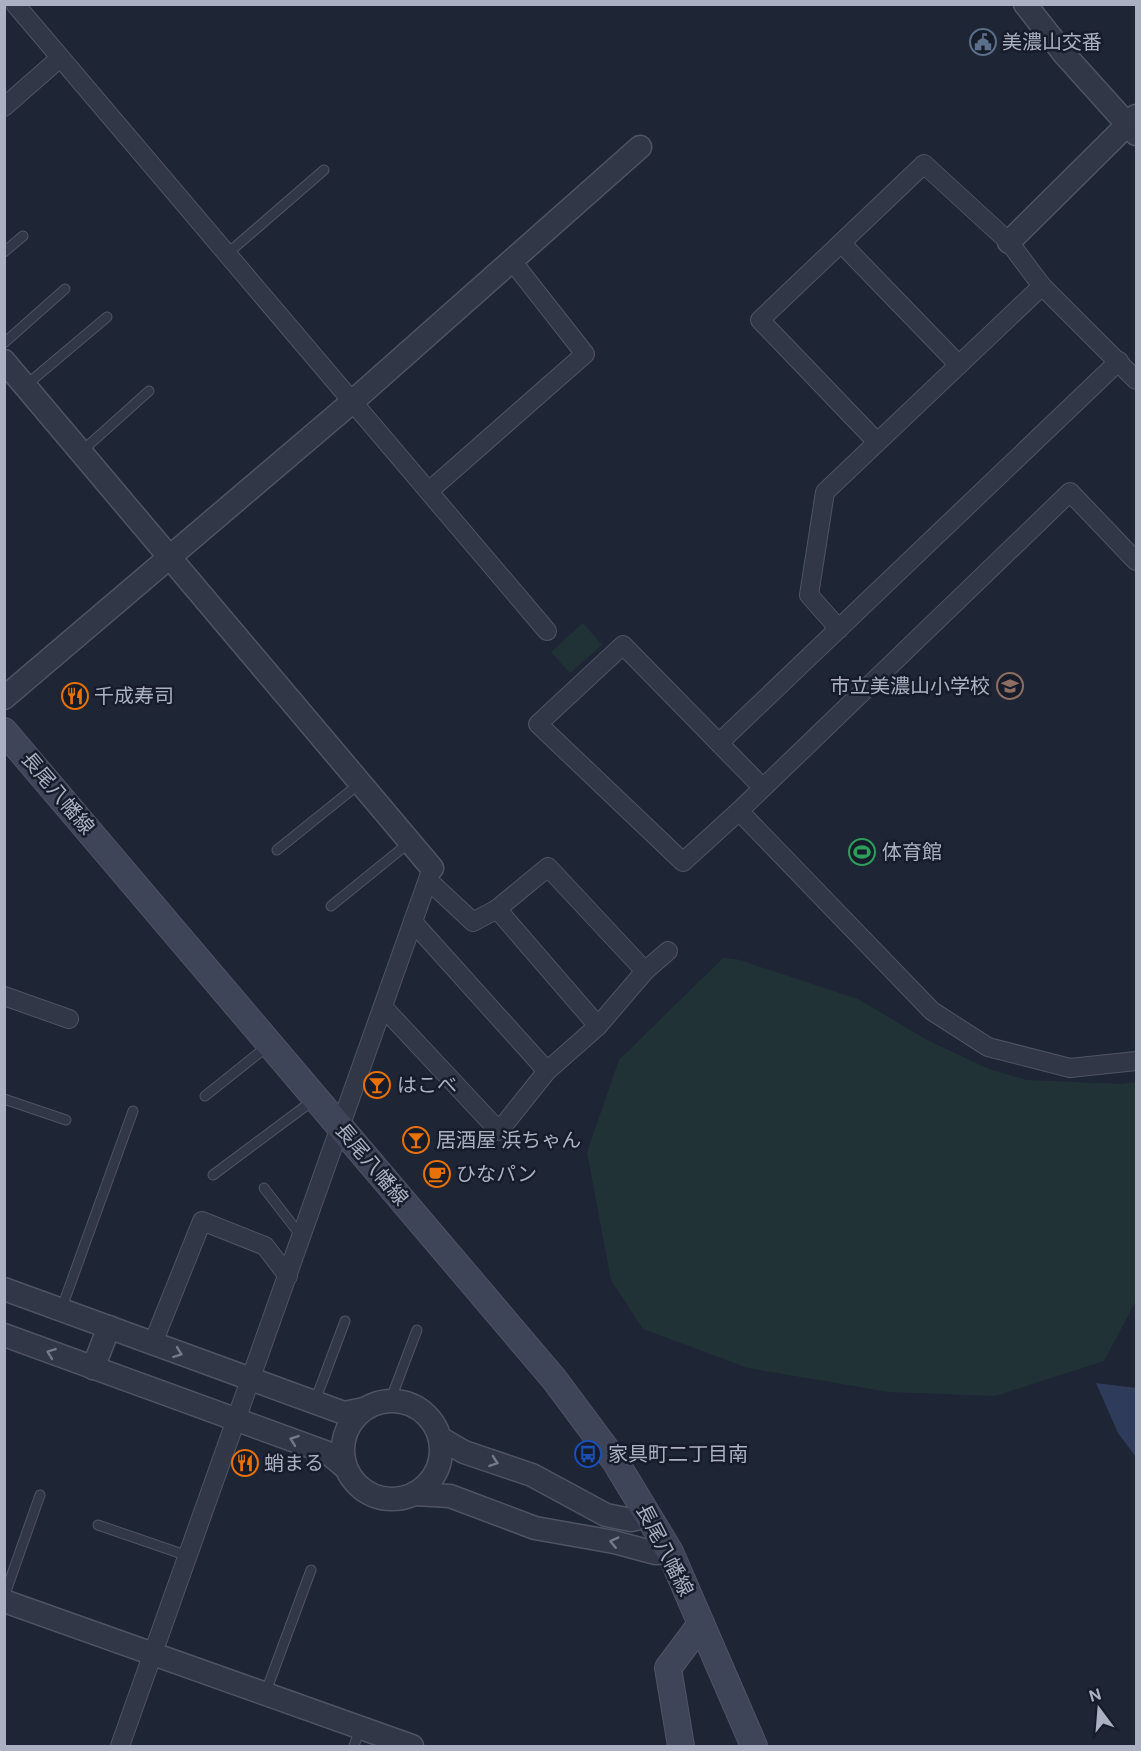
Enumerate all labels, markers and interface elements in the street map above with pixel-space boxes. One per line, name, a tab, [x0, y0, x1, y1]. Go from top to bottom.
public building icon: 美濃山交番	[968, 27, 998, 57]
place label: 美濃山交番	[1002, 29, 1102, 55]
school or university icon: 市立美濃山小学校	[995, 671, 1025, 701]
place label: 市立美濃山小学校	[830, 673, 990, 699]
restaurant icon: 千成寿司	[60, 681, 90, 711]
place label: 千成寿司	[94, 683, 174, 709]
street label: 長尾八幡線	[16, 746, 100, 840]
sports icon: 体育館	[847, 837, 877, 867]
place label: 体育館	[882, 839, 942, 865]
bar icon: はこべ	[362, 1070, 392, 1100]
place label: はこべ	[397, 1072, 457, 1098]
street label: 長尾八幡線	[330, 1117, 414, 1211]
bar icon: 居酒屋 浜ちゃん	[401, 1125, 431, 1155]
place label: 居酒屋 浜ちゃん	[436, 1127, 581, 1153]
cafe icon: ひなパン	[422, 1159, 452, 1189]
place label: ひなパン	[456, 1161, 537, 1187]
one-way arrow	[172, 1345, 183, 1358]
one-way arrow	[47, 1347, 57, 1360]
one-way arrow	[289, 1435, 300, 1448]
bus stop icon: 家具町二丁目南	[573, 1439, 603, 1469]
place label: 家具町二丁目南	[608, 1441, 748, 1467]
restaurant icon: 蛸まる	[230, 1448, 260, 1478]
place label: 蛸まる	[264, 1450, 324, 1476]
one-way arrow	[488, 1454, 499, 1467]
street label: 長尾八幡線	[631, 1500, 699, 1600]
one-way arrow	[609, 1536, 619, 1549]
north arrow	[1069, 1679, 1129, 1739]
text: N	[1086, 1683, 1104, 1707]

